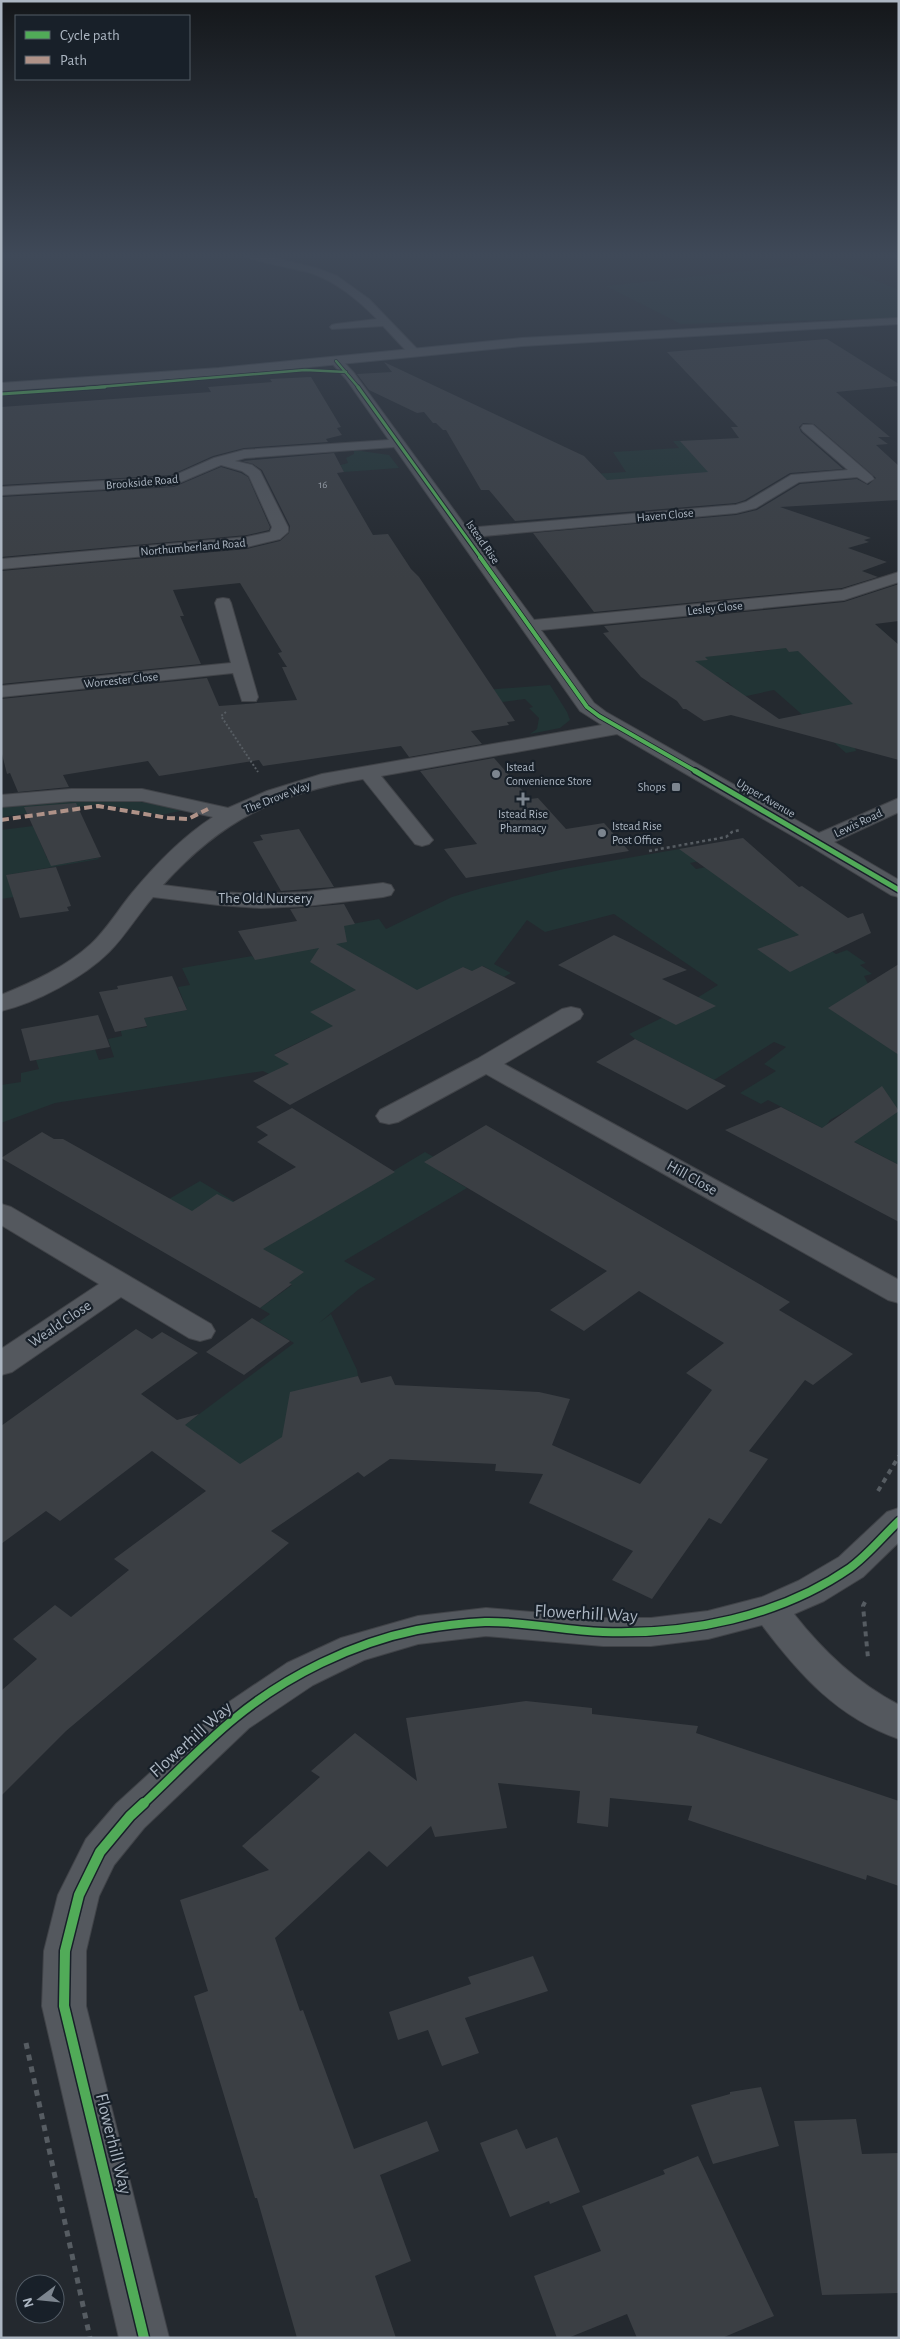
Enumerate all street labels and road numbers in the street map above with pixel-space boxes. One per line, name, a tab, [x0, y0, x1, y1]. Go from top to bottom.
street label: Brookside Road	[105, 473, 179, 491]
street label: Haven Close	[636, 507, 694, 523]
street label: Istead Rise	[464, 518, 502, 566]
street label: Northumberland Road	[140, 536, 246, 558]
street label: Lesley Close	[687, 599, 743, 618]
street label: Worcester Close	[83, 670, 159, 690]
street label: Upper Avenue	[734, 776, 798, 820]
street label: The Drove Way	[242, 779, 312, 816]
street label: Lewis Road	[832, 807, 884, 839]
street label: The Old Nursery	[218, 891, 313, 906]
street label: Hill Close	[664, 1158, 720, 1198]
street label: Weald Close	[26, 1298, 94, 1350]
street label: Flowerhill Way	[534, 1602, 638, 1626]
street label: Flowerhill Way	[147, 1699, 236, 1781]
street label: Flowerhill Way	[92, 2092, 134, 2197]

